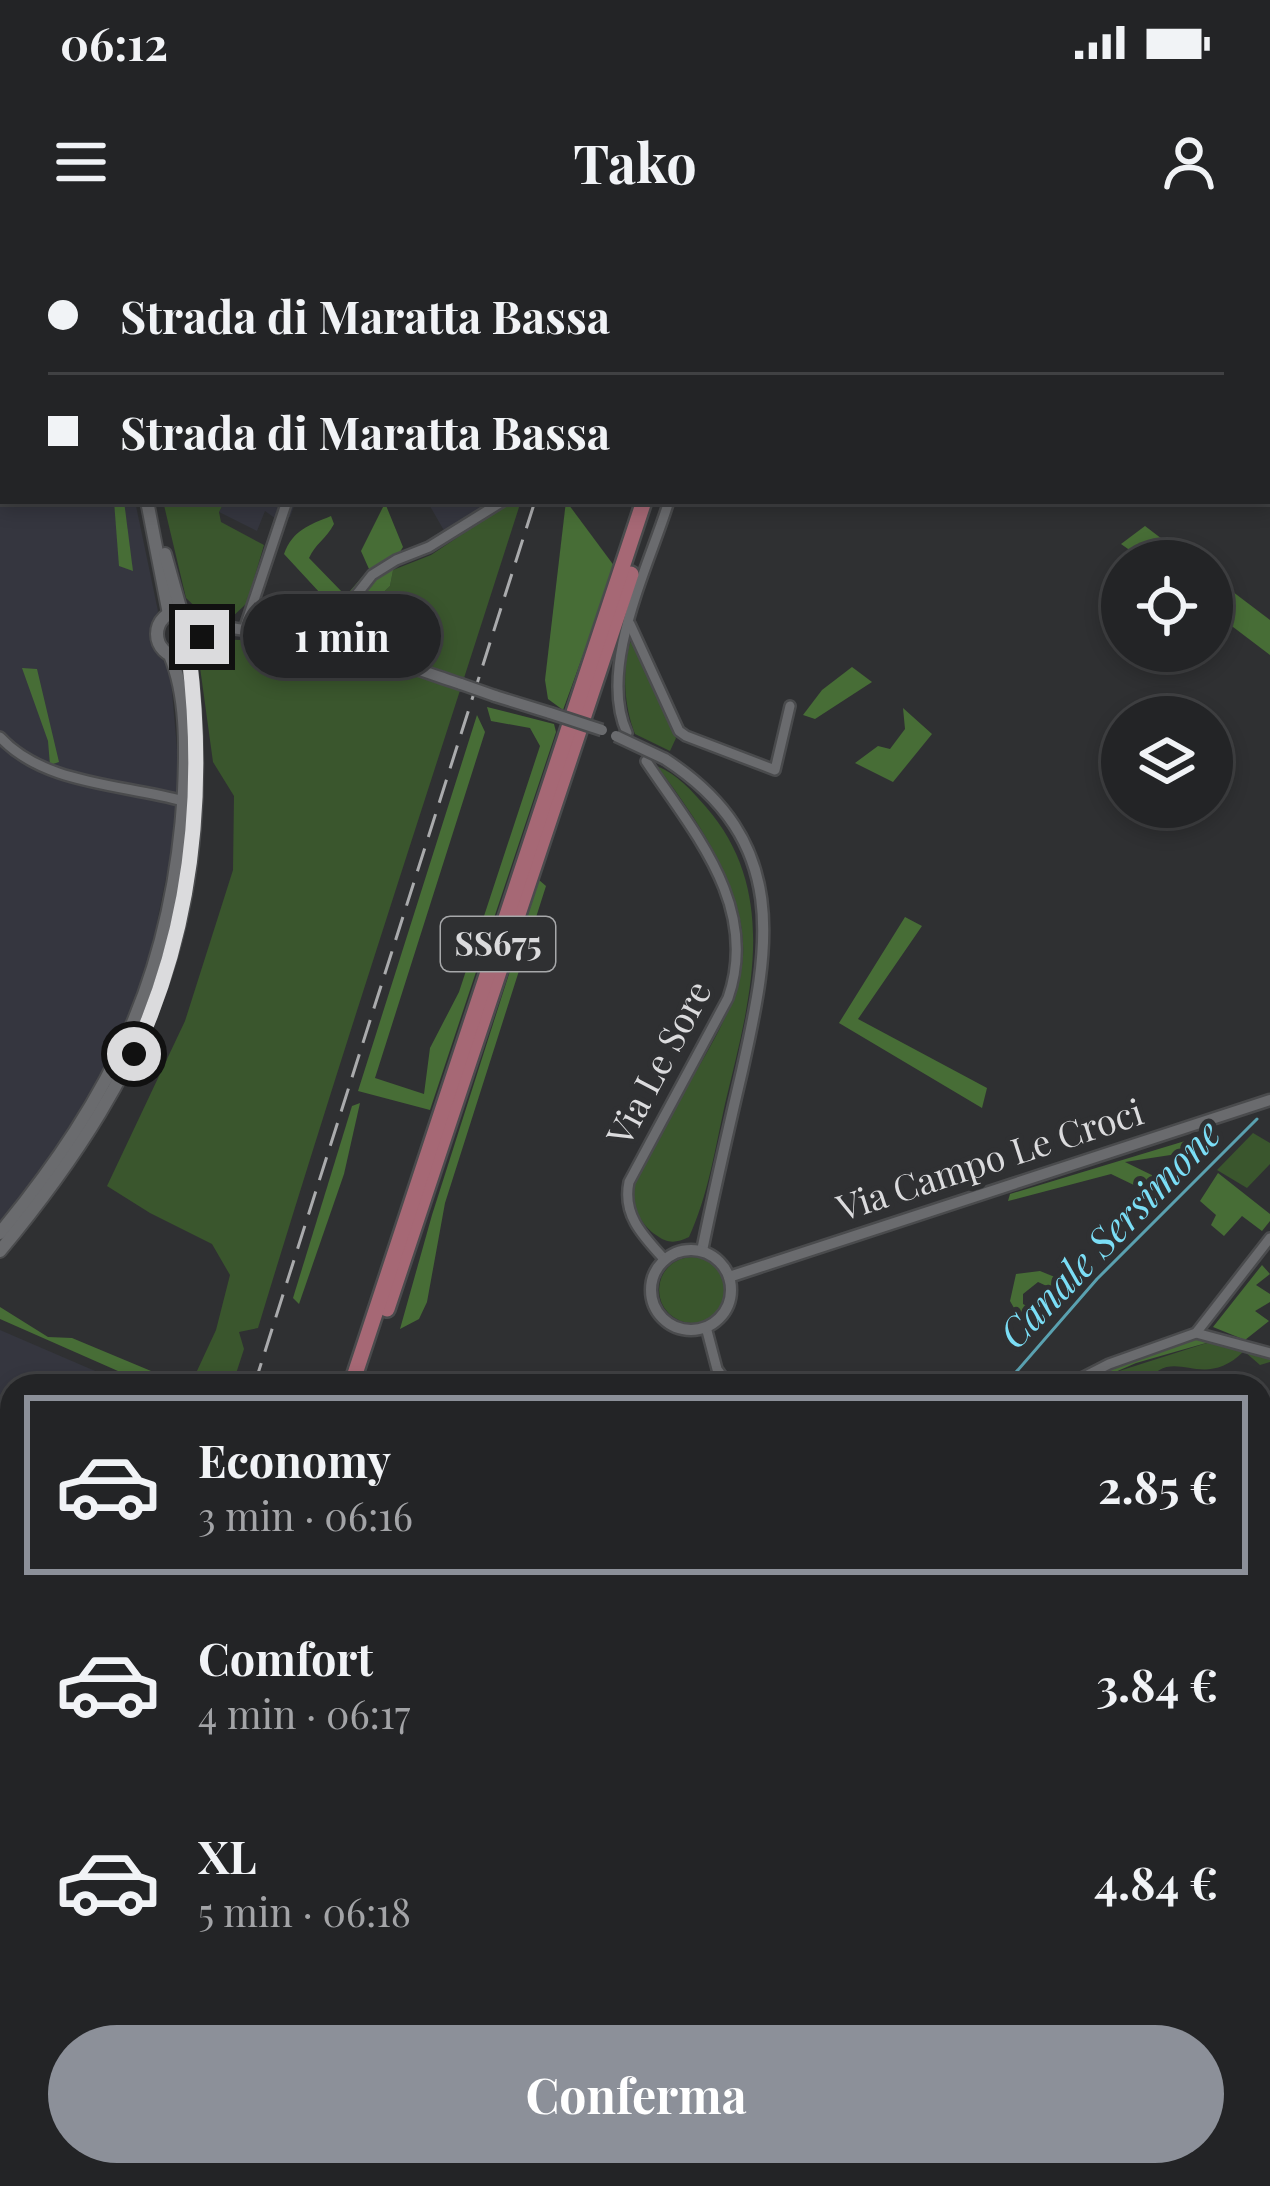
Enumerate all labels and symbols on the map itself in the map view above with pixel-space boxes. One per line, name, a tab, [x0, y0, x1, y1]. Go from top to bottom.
callout: 1 min	[244, 595, 442, 679]
route end	[175, 610, 229, 664]
road number: SS675	[441, 917, 555, 971]
street label: Via Le Sore	[593, 971, 721, 1154]
route start	[107, 1027, 161, 1081]
street label: Via Campo Le Croci	[829, 1086, 1149, 1231]
water label: Canale Sersimone	[986, 1107, 1231, 1358]

